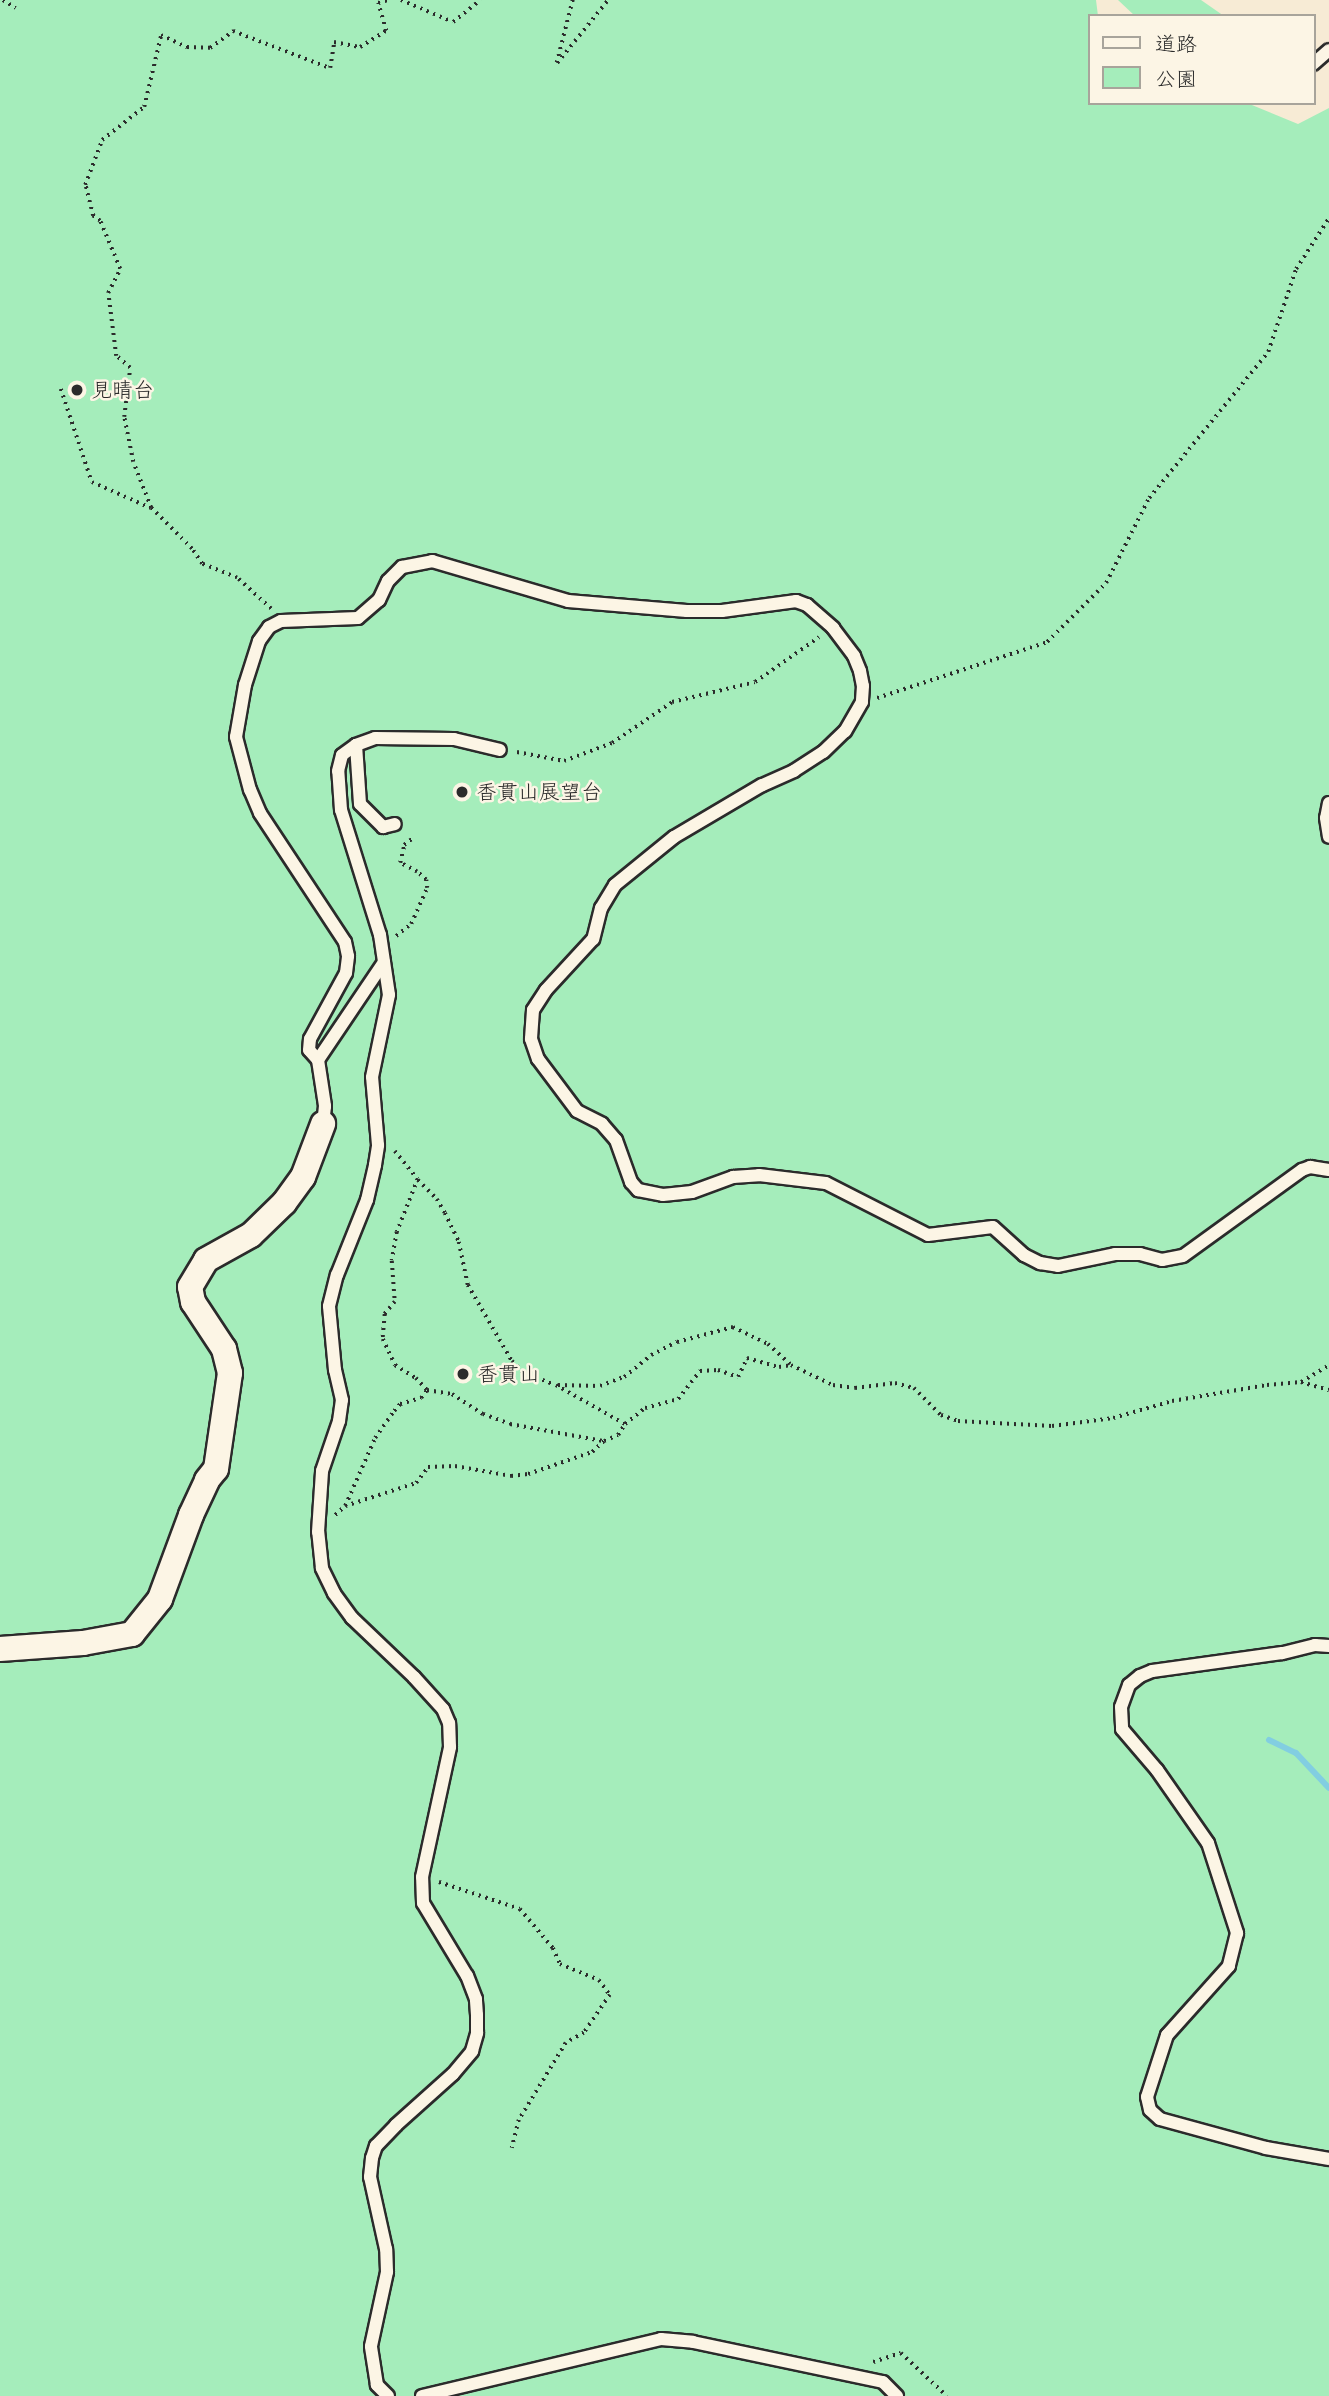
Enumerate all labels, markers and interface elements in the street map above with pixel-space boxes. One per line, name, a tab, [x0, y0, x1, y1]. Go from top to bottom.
legend	[1088, 14, 1315, 105]
text: 道路	[1155, 30, 1197, 58]
text: 公園	[1155, 65, 1197, 93]
place label: 見晴台	[91, 377, 154, 403]
marker: 見晴台	[69, 382, 85, 398]
place label: 香貫山展望台	[476, 779, 602, 805]
marker: 香貫山展望台	[454, 784, 470, 800]
place label: 香貫山	[477, 1361, 540, 1387]
marker: 香貫山	[455, 1366, 471, 1382]

